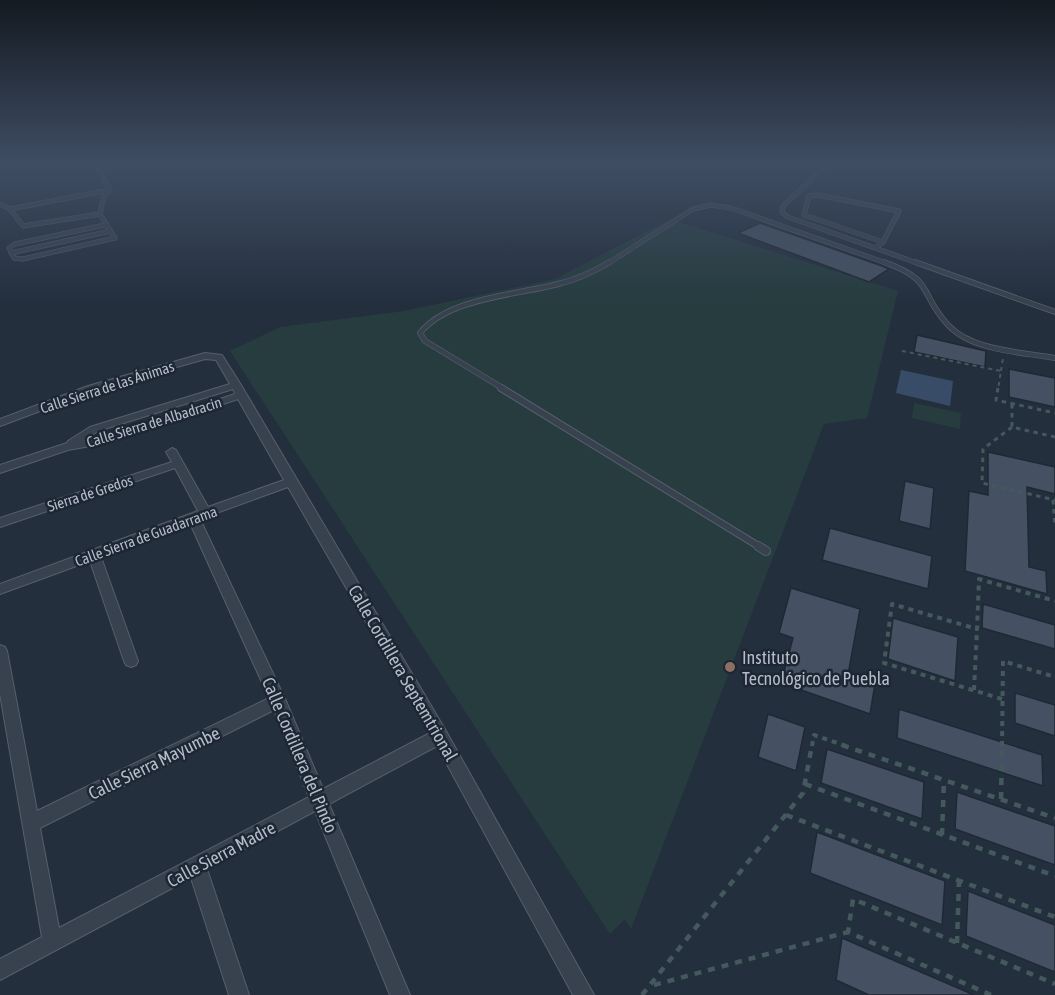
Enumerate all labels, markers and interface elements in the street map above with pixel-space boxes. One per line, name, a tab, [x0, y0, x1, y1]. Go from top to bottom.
street label: Calle Sierra de las Ánimas	[38, 357, 176, 417]
street label: Calle Sierra de Albadracin	[84, 393, 224, 451]
street label: Sierra de Gredos	[45, 471, 135, 515]
street label: Calle Sierra de Guadarrama	[73, 502, 219, 570]
street label: Calle Cordillera Septemtrional	[344, 581, 462, 765]
place label: Instituto Tecnológico de Puebla	[742, 647, 890, 689]
marker: Instituto Tecnológico de Puebla	[723, 660, 737, 674]
street label: Calle Cordillera del Pindo	[258, 674, 342, 836]
street label: Calle Sierra Mayumbe	[85, 722, 223, 804]
street label: Calle Sierra Madre	[163, 817, 279, 891]

